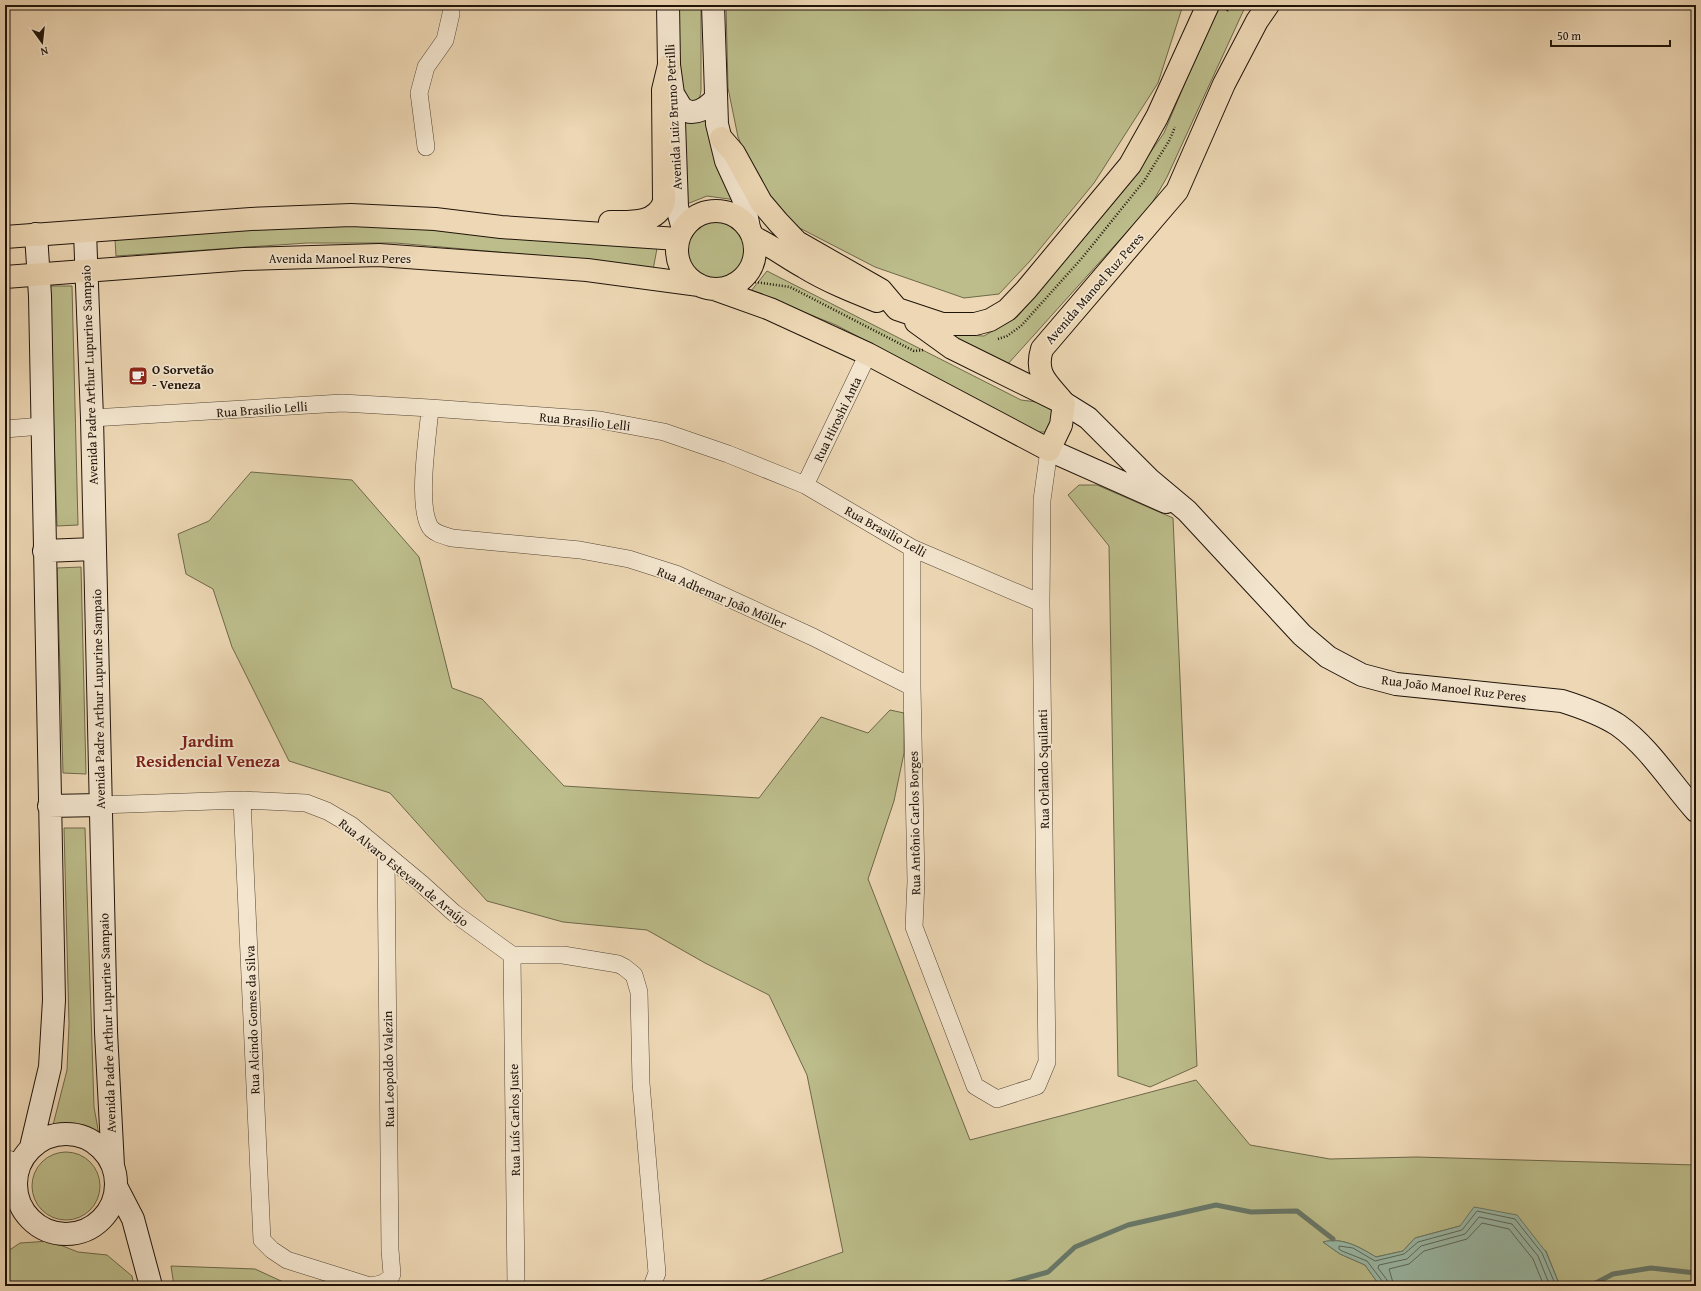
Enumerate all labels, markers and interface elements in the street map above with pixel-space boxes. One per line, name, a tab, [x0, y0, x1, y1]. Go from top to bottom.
north arrow	[22, 22, 62, 62]
scale bar	[1551, 22, 1670, 48]
text: 50 m	[1557, 27, 1581, 44]
text: N	[38, 43, 50, 61]
street label: Avenida Luiz Bruno Petrilli	[660, 43, 687, 190]
street label: Avenida Manoel Ruz Peres	[1041, 228, 1148, 348]
street label: Avenida Manoel Ruz Peres	[269, 249, 411, 268]
street label: Avenida Padre Arthur Lupurine Sampaio	[76, 264, 103, 485]
place label: O Sorvetão - Veneza	[152, 360, 214, 394]
cafe icon: O Sorvetão - Veneza	[127, 365, 149, 387]
street label: Rua Hiroshi Anta	[809, 373, 867, 465]
street label: Rua Brasilio Lelli	[216, 397, 309, 422]
street label: Rua Brasilio Lelli	[539, 407, 632, 436]
street label: Rua Brasilio Lelli	[841, 501, 931, 562]
street label: Rua Adhemar João Möller	[654, 562, 790, 634]
street label: Avenida Padre Arthur Lupurine Sampaio	[87, 588, 110, 809]
street label: Rua João Manoel Ruz Peres	[1380, 670, 1527, 707]
street label: Rua Orlando Squilanti	[1033, 709, 1054, 829]
district label: Jardim Residencial Veneza	[136, 728, 280, 773]
street label: Rua Antônio Carlos Borges	[904, 751, 925, 895]
street label: Rua Alvaro Estevam de Araújo	[334, 814, 473, 931]
street label: Avenida Padre Arthur Lupurine Sampaio	[94, 912, 121, 1133]
street label: Rua Alcindo Gomes da Silva	[240, 944, 265, 1095]
street label: Rua Leopoldo Valezin	[378, 1010, 399, 1127]
street label: Rua Luís Carlos Juste	[504, 1064, 525, 1176]

